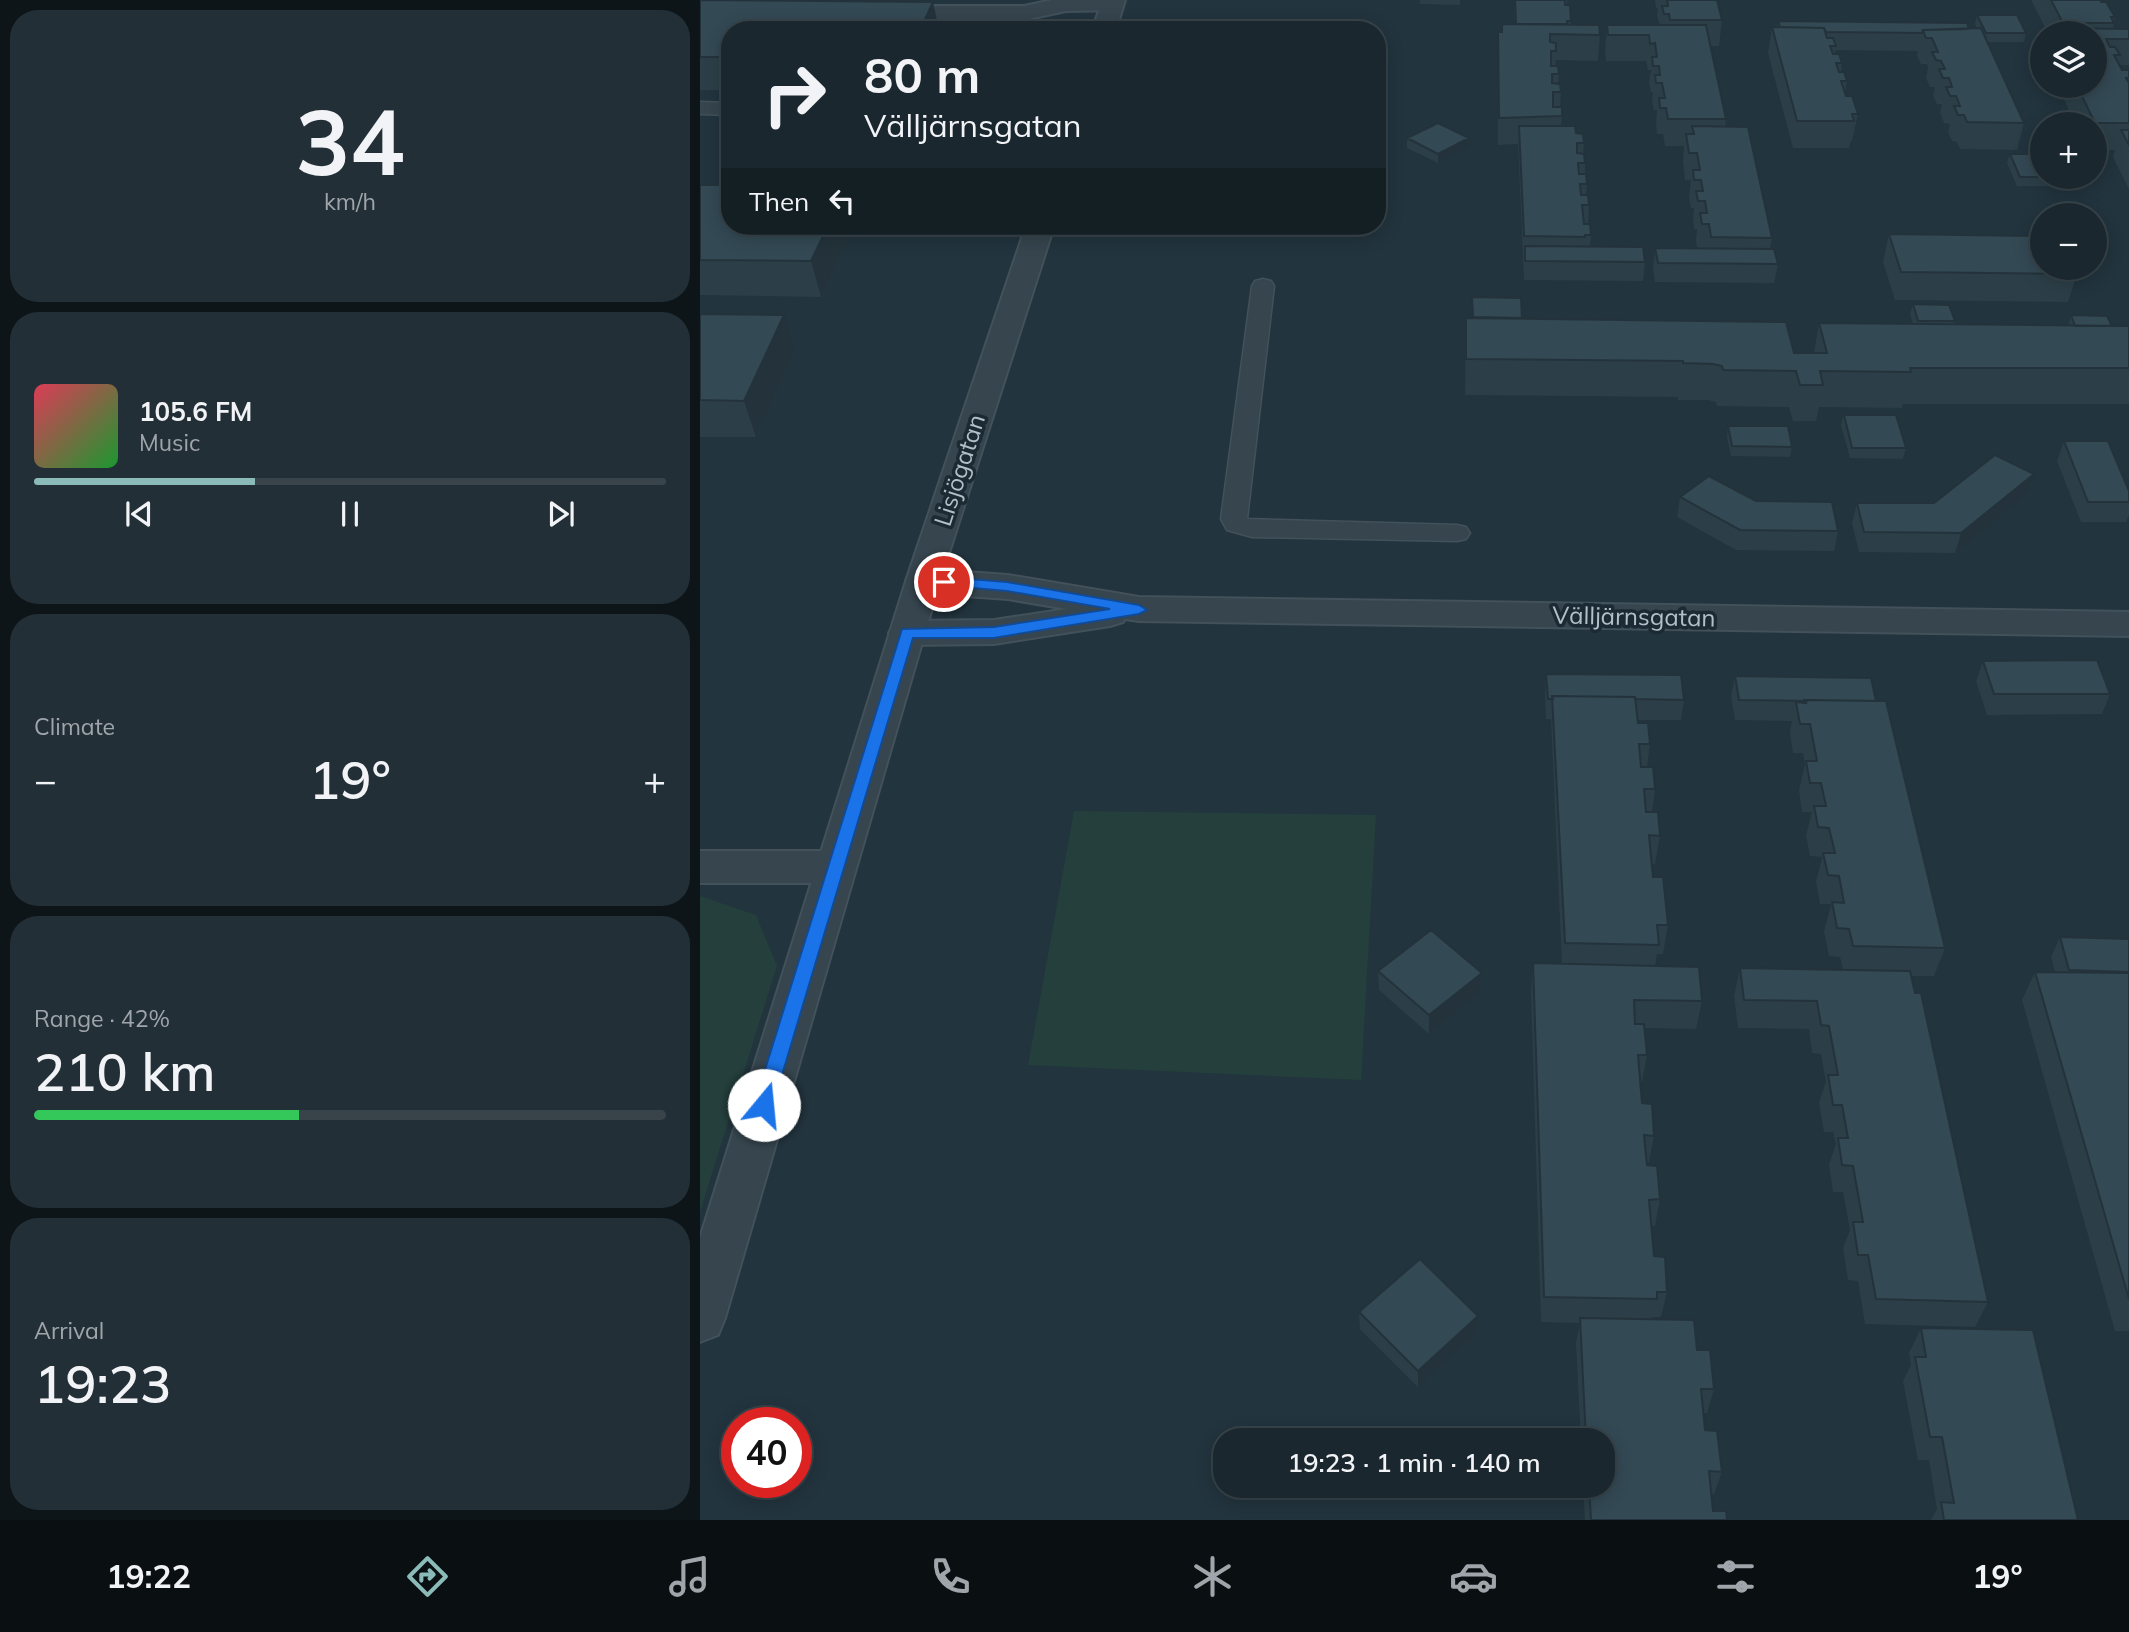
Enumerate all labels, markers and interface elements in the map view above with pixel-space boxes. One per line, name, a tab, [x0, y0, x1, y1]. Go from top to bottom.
map controls	[2030, 21, 2107, 280]
button: layers	[2030, 21, 2107, 98]
text: 80 m	[864, 44, 980, 105]
icon: right	[749, 49, 840, 140]
text: 34	[295, 84, 405, 198]
text: Välljärnsgatan	[864, 105, 1081, 145]
button: +	[2030, 112, 2107, 189]
icon: left	[823, 182, 861, 220]
text: Then	[749, 185, 809, 218]
text: km/h	[324, 187, 376, 216]
button: −	[2030, 203, 2107, 280]
text: 105.6 FM	[139, 395, 252, 428]
street label: Lisjögatan	[927, 410, 991, 530]
text: Music	[139, 428, 200, 457]
icon: previous	[120, 495, 158, 533]
icon: pause	[331, 495, 369, 533]
icon: next	[542, 495, 580, 533]
pin	[914, 552, 974, 612]
icon: arrive	[925, 563, 963, 601]
street label: Välljärnsgatan	[1552, 600, 1716, 632]
text: Climate	[34, 712, 115, 741]
text: 19°	[309, 747, 391, 812]
text: −	[34, 756, 57, 804]
text: +	[643, 756, 666, 804]
text: Range · 42%	[34, 1004, 170, 1033]
text: 210 km	[34, 1039, 215, 1104]
position arrow	[727, 1068, 801, 1142]
text: Arrival	[34, 1316, 104, 1345]
text: 19:23	[34, 1351, 171, 1416]
speed limit sign: 40	[721, 1407, 812, 1498]
text: 19:23 · 1 min · 140 m	[1287, 1446, 1541, 1479]
icon: directions	[403, 1552, 452, 1601]
icon: music	[665, 1552, 714, 1601]
icon: phone	[926, 1552, 975, 1601]
icon: climate	[1188, 1552, 1237, 1601]
icon: car	[1449, 1552, 1498, 1601]
icon: filters	[1711, 1552, 1760, 1601]
text: 19:22	[106, 1556, 191, 1596]
text: 19°	[1972, 1556, 2023, 1596]

